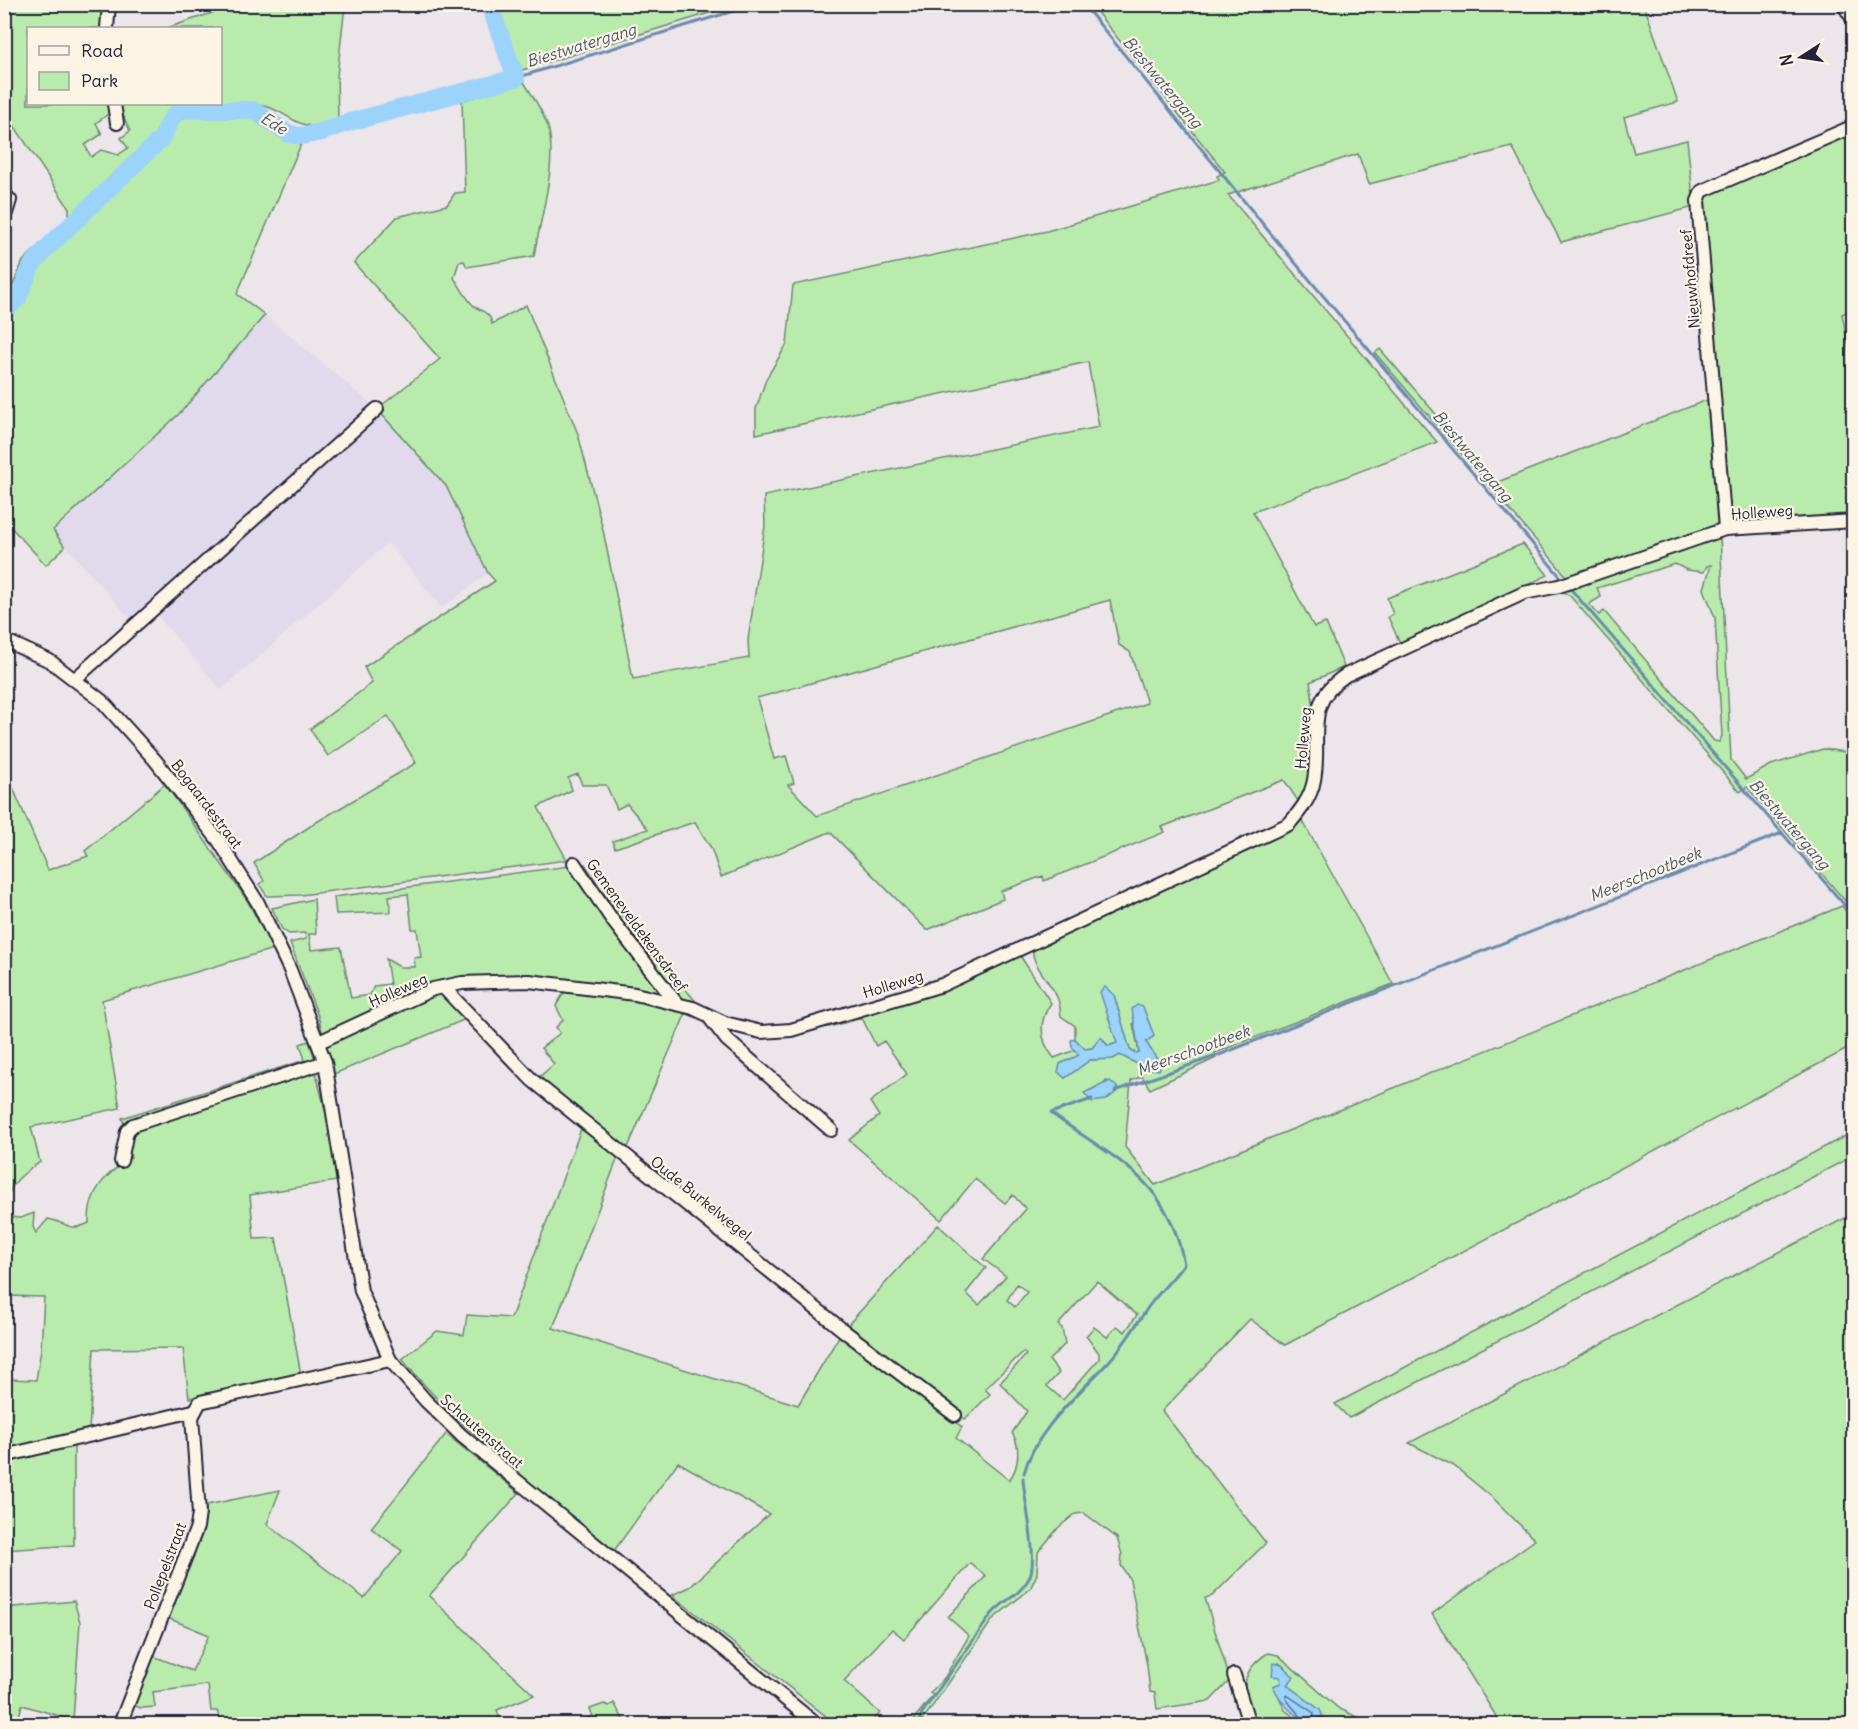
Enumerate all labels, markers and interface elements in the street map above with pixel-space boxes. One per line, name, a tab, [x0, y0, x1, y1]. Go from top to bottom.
water label: Biestwatergang	[524, 19, 639, 71]
legend	[27, 27, 222, 105]
north arrow	[1771, 27, 1831, 87]
water label: Biestwatergang	[1119, 32, 1208, 133]
text: Road	[81, 39, 124, 62]
text: N	[1775, 53, 1797, 68]
text: Park	[81, 69, 118, 92]
water label: Ede	[257, 107, 292, 139]
street label: Nieuwhofdreef	[1676, 228, 1704, 329]
water label: Biestwatergang	[1429, 406, 1518, 507]
street label: Holleweg	[1730, 500, 1794, 524]
street label: Holleweg	[1291, 706, 1315, 770]
street label: Bogaardestraat	[167, 756, 247, 852]
water label: Biestwatergang	[1745, 775, 1835, 874]
water label: Meerschootbeek	[1586, 842, 1706, 906]
street label: Gemeneveldekensdreef	[583, 855, 692, 996]
street label: Holleweg	[860, 966, 926, 1002]
street label: Holleweg	[366, 969, 430, 1011]
water label: Meerschootbeek	[1134, 1020, 1254, 1080]
street label: Oude Burkelwegel	[647, 1152, 755, 1244]
street label: Schautenstraat	[437, 1390, 527, 1472]
street label: Pollepelstraat	[140, 1520, 190, 1612]

